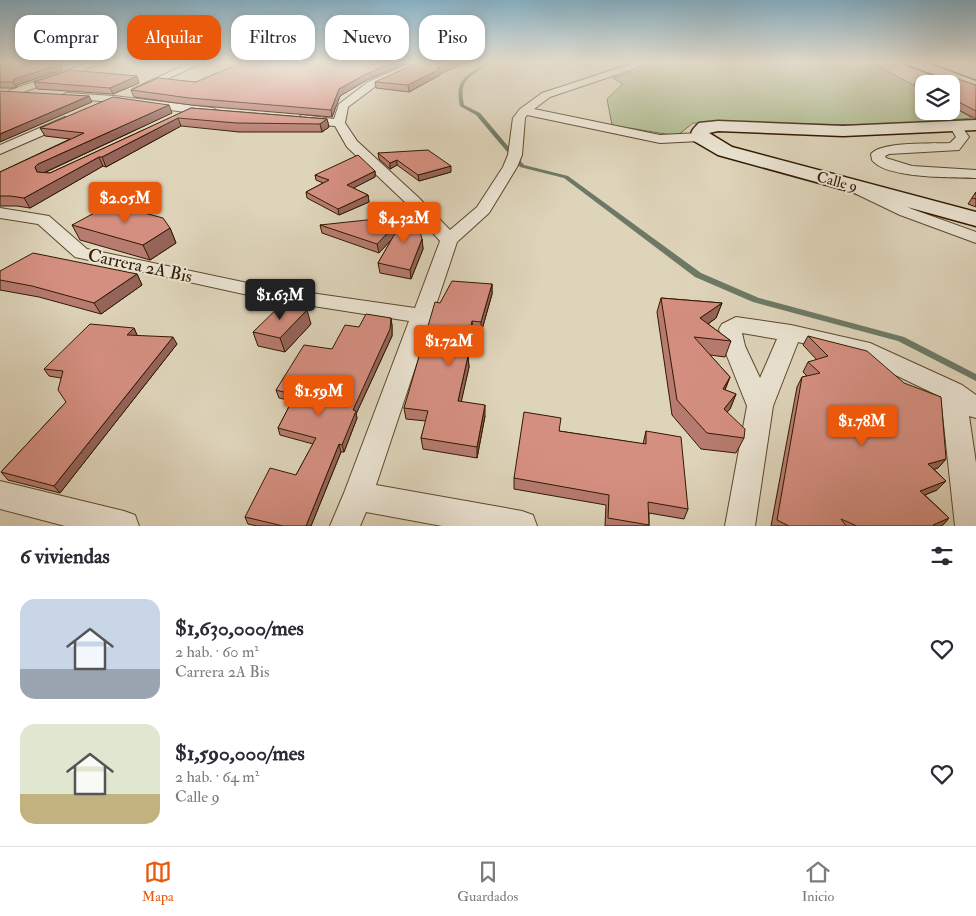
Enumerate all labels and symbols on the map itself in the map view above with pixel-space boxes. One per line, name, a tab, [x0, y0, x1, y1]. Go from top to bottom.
street label: Calle 9	[814, 167, 860, 197]
pin: $2.05M	[84, 182, 166, 224]
pin: $4.32M	[363, 202, 445, 244]
street label: Carrera 2A Bis	[86, 244, 194, 288]
pin: $1.63M	[239, 278, 321, 321]
pin: $1.72M	[408, 324, 490, 367]
pin: $1.59M	[278, 374, 360, 417]
pin: $1.78M	[821, 404, 903, 447]

